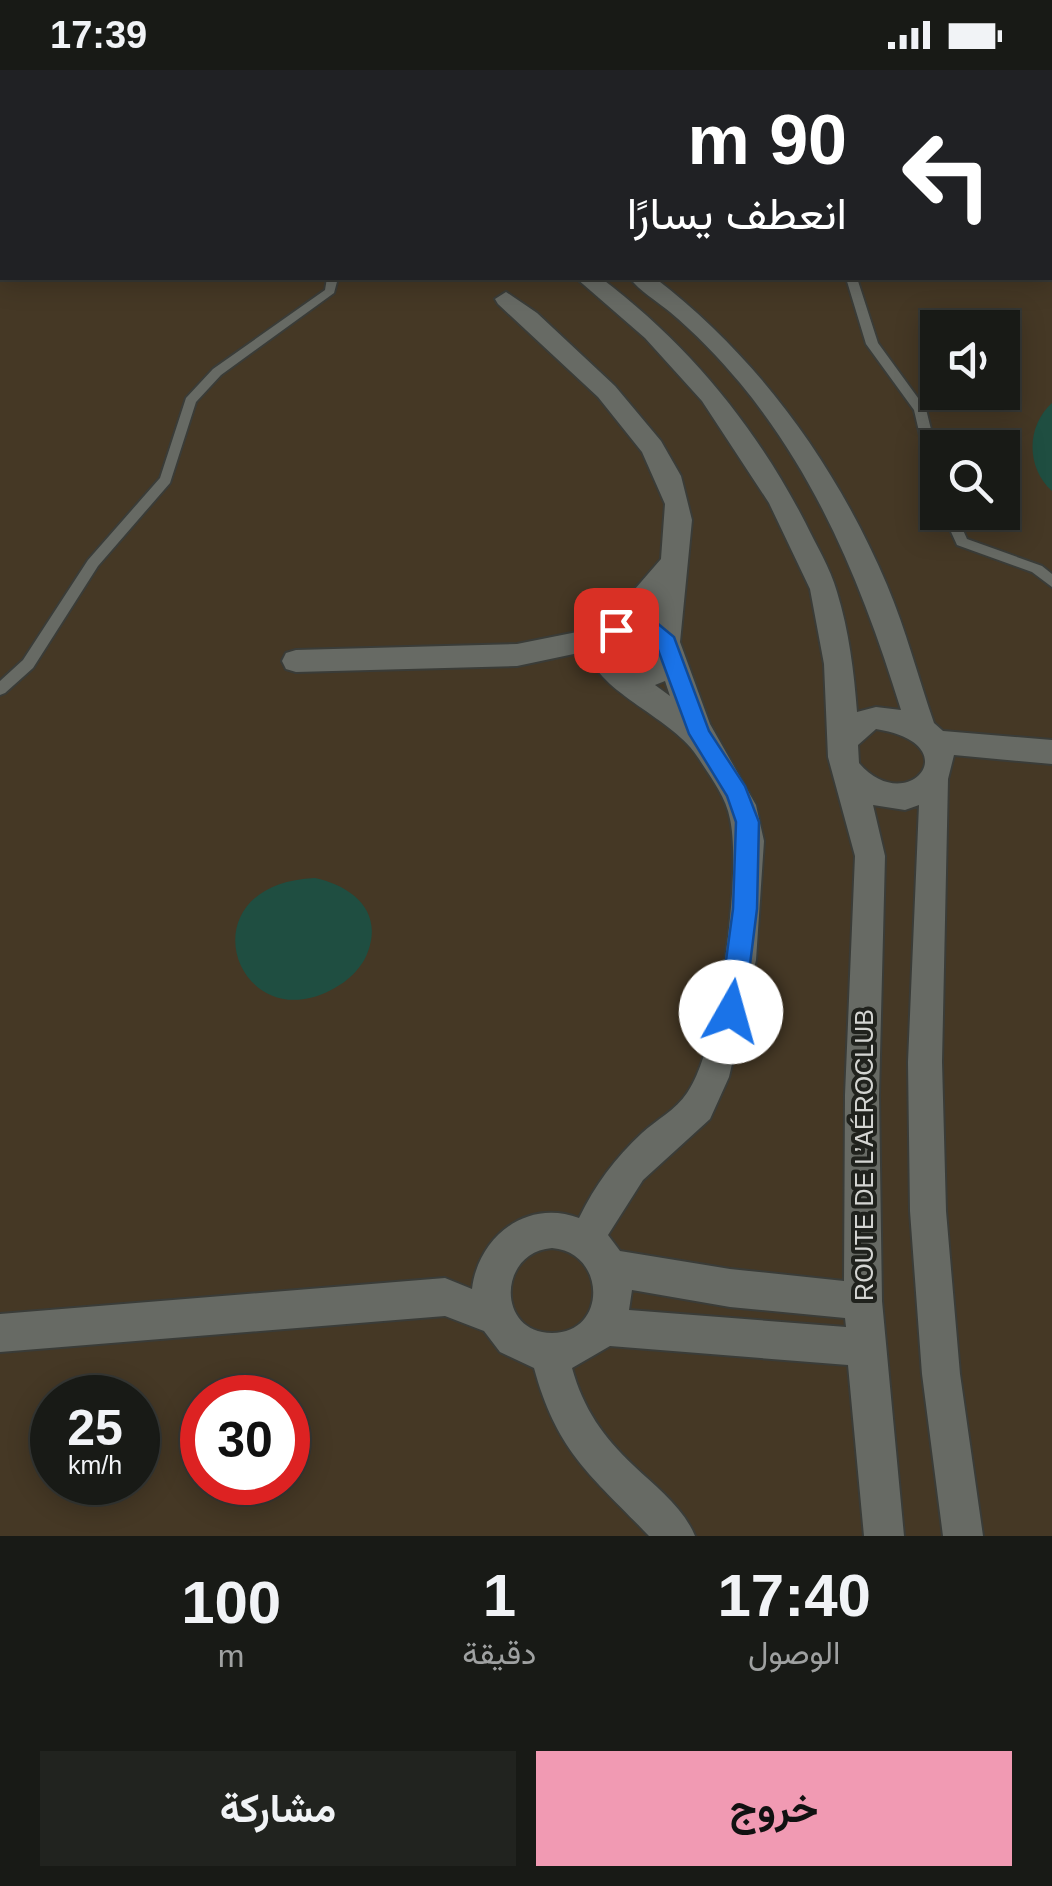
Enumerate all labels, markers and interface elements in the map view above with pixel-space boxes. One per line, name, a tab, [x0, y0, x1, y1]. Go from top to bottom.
text: 17:39	[50, 14, 147, 56]
text: 90 m	[687, 101, 847, 179]
icon: left	[882, 110, 1012, 240]
text: انعطف يسارًا	[627, 188, 847, 239]
map controls	[920, 310, 1020, 530]
button: sound	[920, 310, 1020, 410]
button: search	[920, 430, 1020, 530]
pin	[574, 588, 659, 673]
icon: arrive	[589, 603, 644, 658]
position arrow	[679, 960, 783, 1064]
street label: ROUTE DE L’AÉROCLUB	[850, 1009, 878, 1301]
speed limit sign: 30	[180, 1375, 310, 1505]
text: 25	[67, 1400, 123, 1456]
text: km/h	[68, 1451, 122, 1479]
text: 1	[483, 1562, 516, 1629]
text: 17:40	[717, 1562, 871, 1629]
text: 100	[181, 1569, 281, 1636]
text: دقيقة	[462, 1635, 536, 1671]
text: الوصول	[748, 1635, 840, 1671]
text: m	[218, 1638, 245, 1674]
button: مشاركة	[40, 1751, 516, 1866]
button: خروج	[536, 1751, 1012, 1866]

